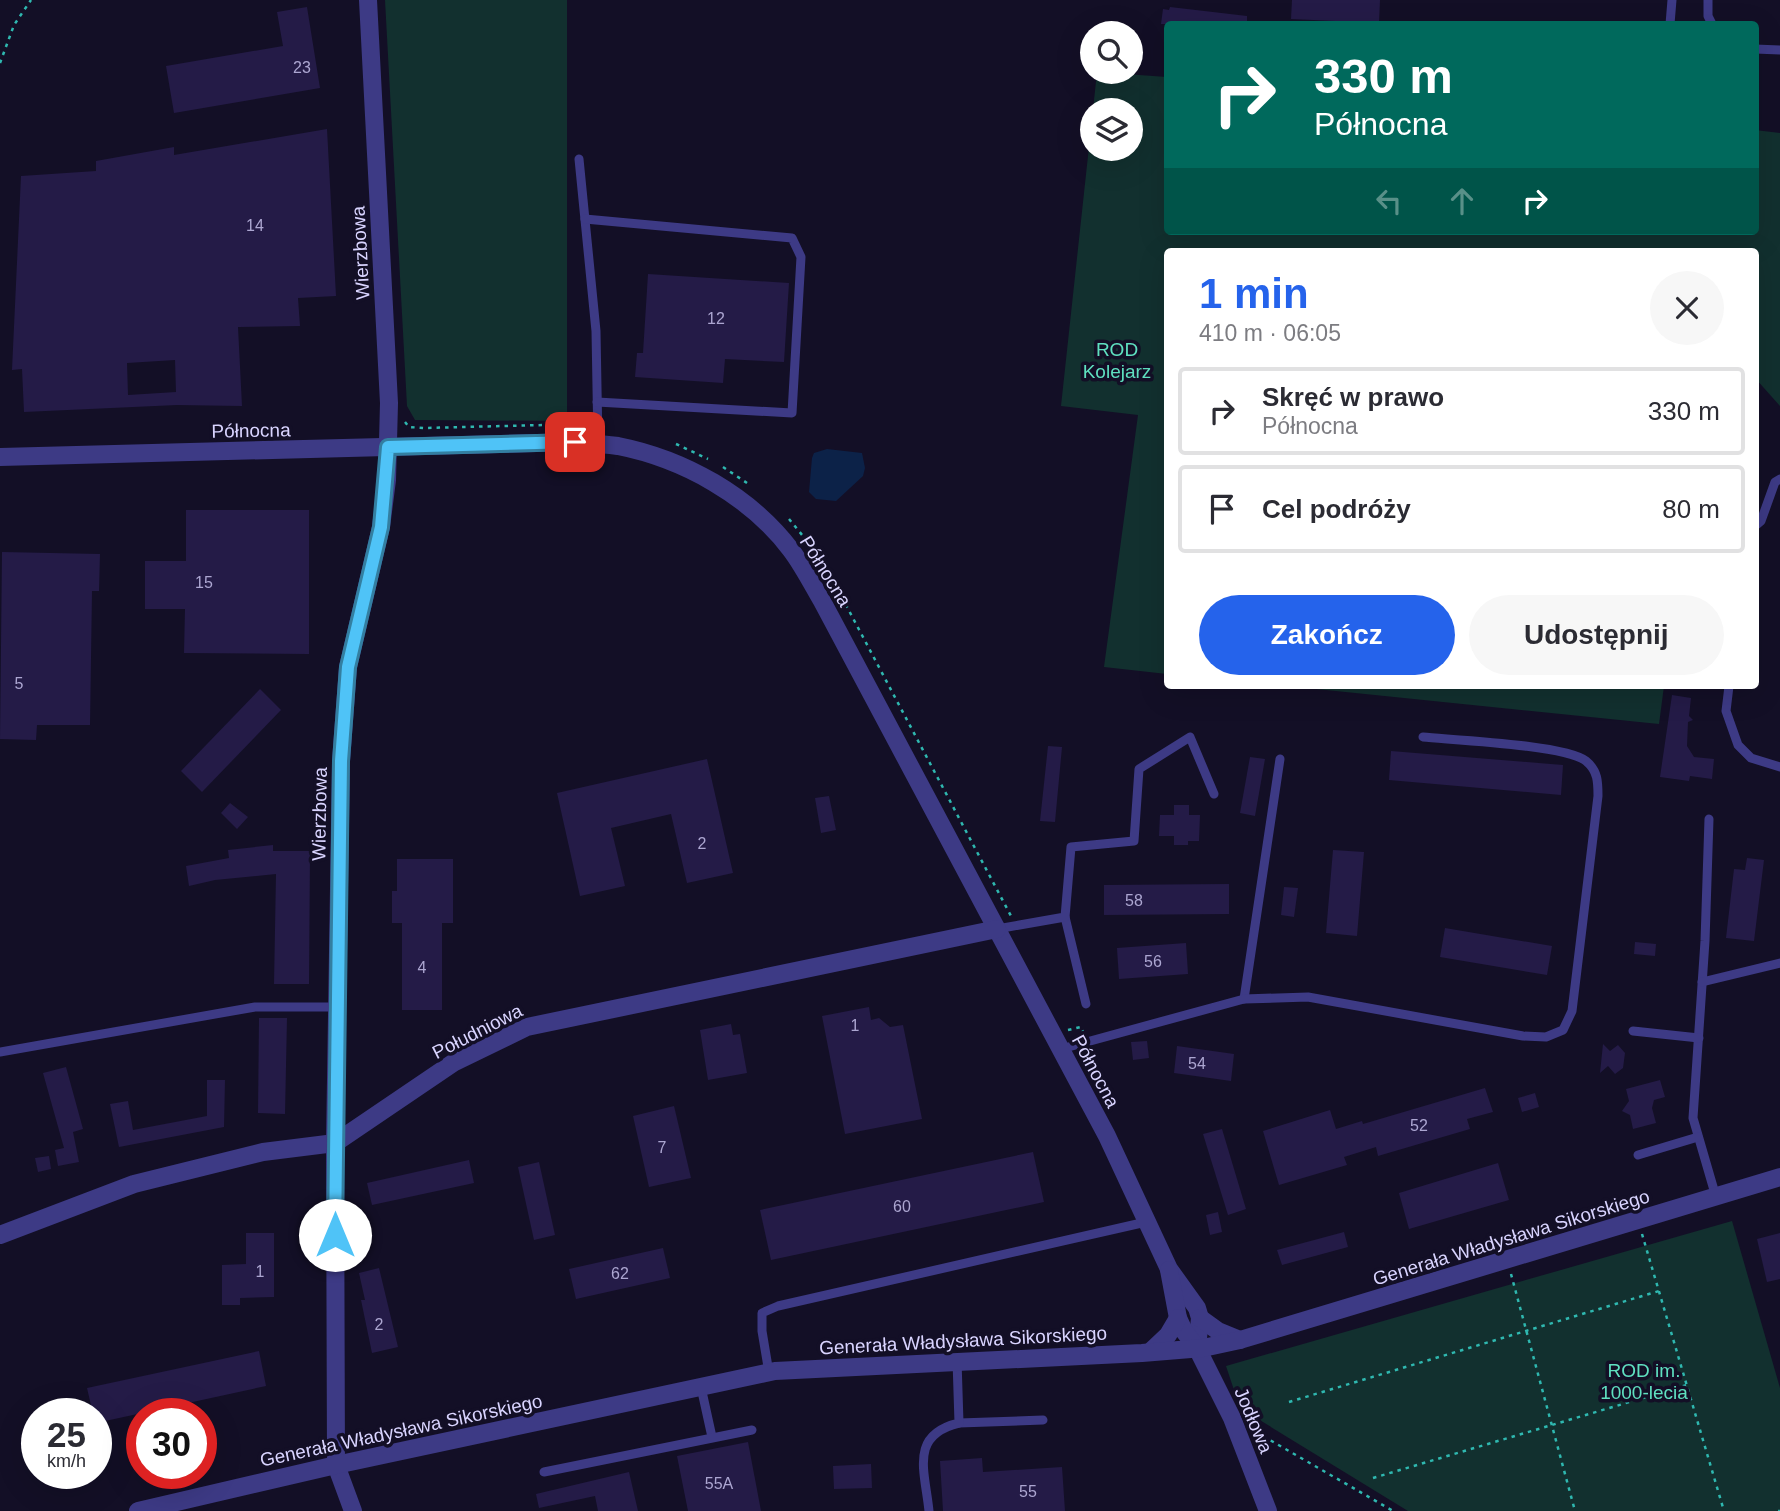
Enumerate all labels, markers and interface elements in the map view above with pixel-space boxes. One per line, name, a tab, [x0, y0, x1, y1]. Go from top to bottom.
map controls	[1080, 21, 1143, 161]
button: search	[1080, 21, 1143, 84]
icon: right	[1199, 49, 1290, 140]
text: 330 m	[1314, 49, 1453, 103]
house number: 23	[293, 59, 311, 76]
button: layers	[1080, 98, 1143, 161]
text: Północna	[1314, 106, 1447, 142]
icon: left	[1370, 182, 1408, 220]
icon: ahead	[1443, 182, 1481, 220]
icon: right	[1516, 182, 1554, 220]
street label: Wierzbowa	[348, 205, 373, 300]
house number: 14	[246, 217, 264, 234]
text: 1 min	[1199, 270, 1309, 317]
button: close	[1650, 271, 1724, 345]
house number: 12	[707, 310, 725, 327]
text: 410 m · 06:05	[1199, 320, 1341, 346]
park label: ROD Kolejarz	[1083, 339, 1151, 382]
text: Skręć w prawo	[1262, 382, 1444, 412]
icon: right	[1203, 392, 1241, 430]
text: 330 m	[1648, 396, 1720, 426]
pin	[545, 412, 605, 472]
text: Północna	[1262, 413, 1358, 439]
street label: Północna	[211, 419, 291, 442]
icon: arrive	[556, 423, 594, 461]
icon: arrive	[1203, 490, 1241, 528]
text: Cel podróży	[1262, 494, 1411, 524]
text: 80 m	[1662, 494, 1720, 524]
street label: Północna	[796, 532, 856, 611]
house number: 15	[195, 574, 213, 591]
button: Zakończ	[1199, 595, 1455, 675]
button: Udostępnij	[1469, 595, 1724, 675]
house number: 5	[15, 675, 24, 692]
street label: Wierzbowa	[308, 766, 331, 861]
house number: 2	[698, 835, 707, 852]
house number: 58	[1125, 892, 1143, 909]
house number: 56	[1144, 953, 1162, 970]
house number: 4	[418, 959, 427, 976]
street label: Południowa	[429, 1000, 526, 1063]
house number: 1	[851, 1017, 860, 1034]
street label: Północna	[1068, 1031, 1124, 1112]
house number: 54	[1188, 1055, 1206, 1072]
house number: 52	[1410, 1117, 1428, 1134]
house number: 7	[658, 1139, 667, 1156]
street label: Generała Władysława Sikorskiego	[1370, 1185, 1652, 1290]
position arrow	[298, 1198, 372, 1272]
house number: 60	[893, 1198, 911, 1215]
house number: 1	[256, 1263, 265, 1280]
house number: 62	[611, 1265, 629, 1282]
house number: 2	[375, 1316, 384, 1333]
street label: Generała Władysława Sikorskiego	[819, 1322, 1108, 1359]
park label: ROD im. 1000-lecia	[1600, 1360, 1688, 1403]
street label: Jodłowa	[1230, 1384, 1277, 1457]
street label: Generała Władysława Sikorskiego	[258, 1390, 544, 1471]
speed limit sign: 30	[126, 1398, 217, 1489]
text: 25	[47, 1415, 86, 1454]
text: km/h	[47, 1451, 86, 1471]
house number: 55A	[705, 1475, 734, 1492]
house number: 55	[1019, 1483, 1037, 1500]

